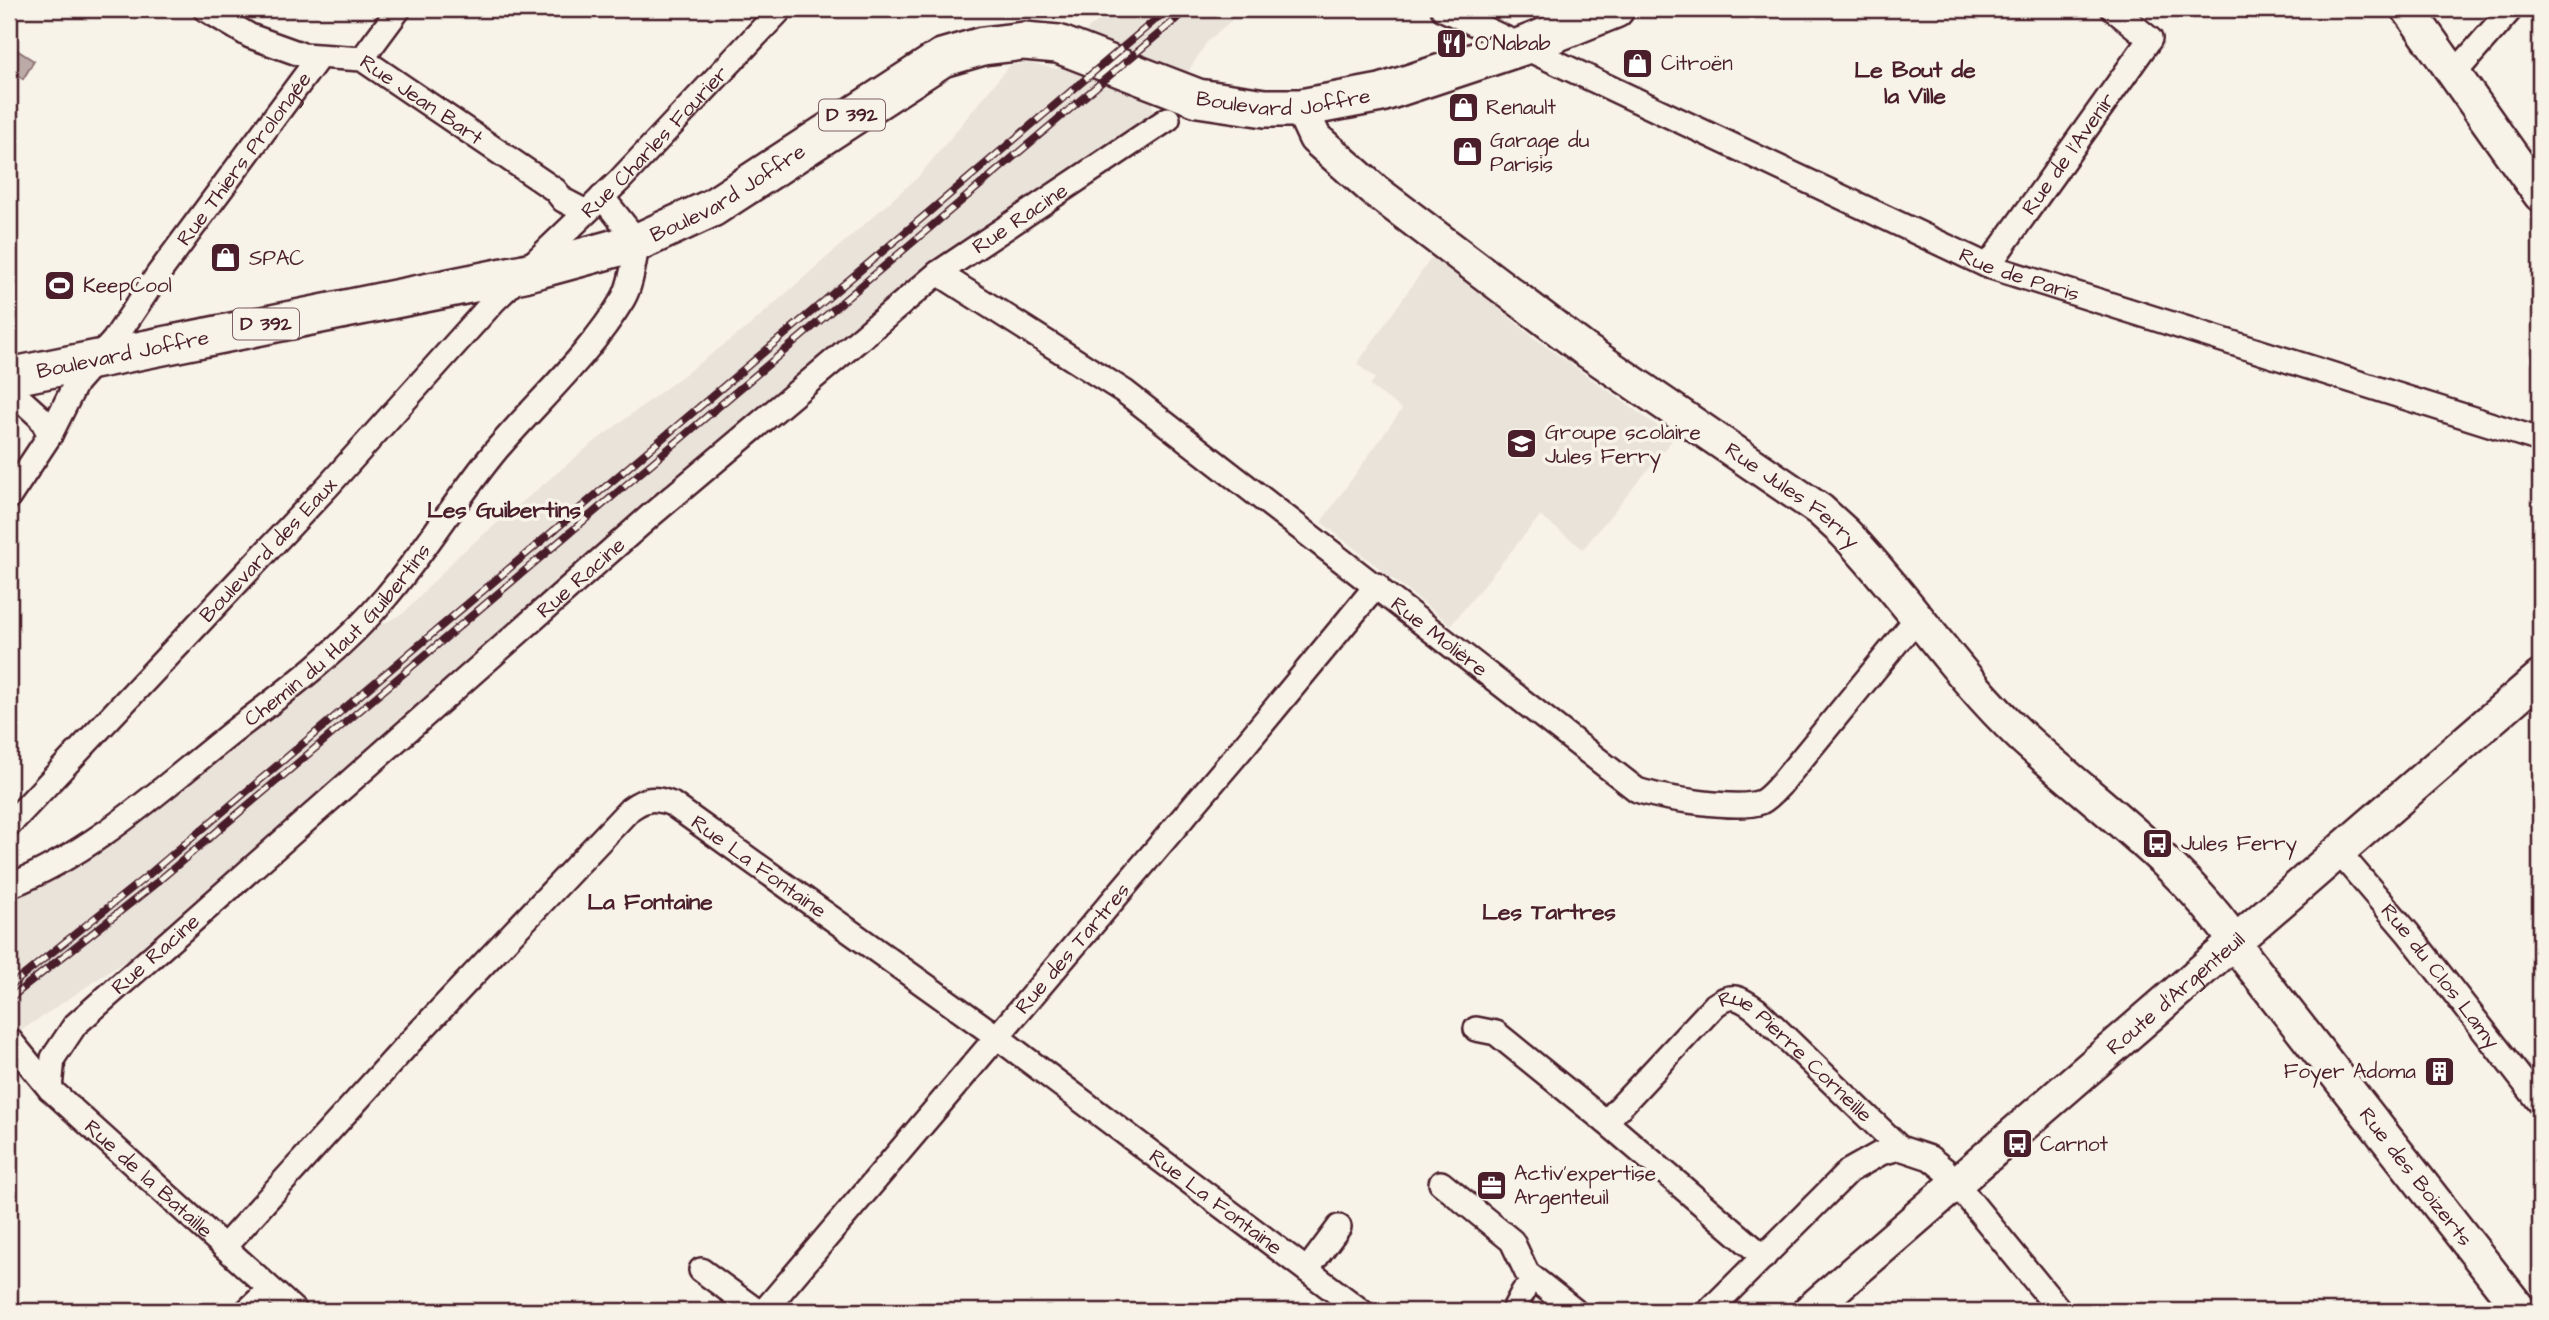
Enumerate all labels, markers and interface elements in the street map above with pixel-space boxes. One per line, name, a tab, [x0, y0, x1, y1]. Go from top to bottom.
restaurant icon: O'Nabab	[1435, 26, 1469, 60]
place label: O'Nabab	[1475, 29, 1551, 58]
shop icon: Citroën	[1621, 46, 1655, 80]
street label: Rue Jean Bart	[354, 47, 489, 152]
place label: Citroën	[1661, 49, 1733, 78]
district label: Le Bout de la Ville	[1854, 54, 1976, 112]
street label: Rue Charles Fourier	[574, 59, 735, 225]
street label: Rue Thiers Prolongée	[170, 66, 318, 252]
street label: Boulevard Joffre	[1194, 81, 1373, 123]
street label: Rue de l'Avenir	[2015, 86, 2122, 221]
shop icon: Renault	[1446, 90, 1480, 124]
place label: Renault	[1486, 93, 1556, 122]
road number: D 392	[819, 99, 885, 130]
place label: Garage du Parisis	[1490, 126, 1590, 179]
shop icon: Garage du Parisis	[1450, 135, 1484, 169]
street label: Boulevard Joffre	[645, 136, 811, 249]
street label: Rue Racine	[966, 176, 1073, 261]
street label: Rue de Paris	[1954, 240, 2083, 308]
shop icon: SPAC	[209, 241, 243, 275]
place label: SPAC	[249, 244, 304, 273]
sports icon: KeepCool	[43, 268, 77, 302]
place label: KeepCool	[83, 271, 172, 301]
road number: D 392	[233, 308, 299, 340]
street label: Boulevard Joffre	[34, 322, 212, 386]
place label: Groupe scolaire Jules Ferry	[1545, 418, 1701, 473]
school or university icon: Groupe scolaire Jules Ferry	[1505, 427, 1539, 461]
street label: Rue Jules Ferry	[1720, 435, 1867, 556]
street label: Boulevard des Eaux	[193, 471, 344, 629]
district label: Les Guibertins	[427, 494, 581, 526]
street label: Rue Racine	[530, 530, 631, 625]
street label: Chemin du Haut Guibertins	[238, 537, 437, 733]
street label: Rue Molière	[1385, 590, 1494, 683]
street label: Rue La Fontaine	[685, 808, 832, 925]
bus stop icon: Jules Ferry	[2141, 826, 2175, 860]
place label: Jules Ferry	[2181, 829, 2297, 860]
street label: Rue des Tartres	[1008, 876, 1136, 1020]
district label: La Fontaine	[587, 886, 713, 918]
district label: Les Tartres	[1482, 896, 1616, 928]
street label: Rue du Clos Lamy	[2374, 897, 2507, 1056]
street label: Rue Racine	[105, 907, 206, 1001]
street label: Route d'Argenteuil	[2100, 925, 2251, 1061]
street label: Rue Pierre Corneille	[1714, 983, 1879, 1129]
building icon: Foyer Adoma	[2422, 1054, 2456, 1088]
place label: Foyer Adoma	[2284, 1057, 2416, 1088]
street label: Rue des Boizerts	[2353, 1101, 2479, 1252]
street label: Rue de la Bataille	[78, 1113, 219, 1244]
bus stop icon: Carnot	[2000, 1127, 2034, 1161]
place label: Carnot	[2040, 1130, 2108, 1159]
street label: Rue La Fontaine	[1143, 1142, 1289, 1261]
place label: Activ'expertise Argenteuil	[1514, 1159, 1656, 1214]
office icon: Activ'expertise Argenteuil	[1474, 1168, 1508, 1202]

